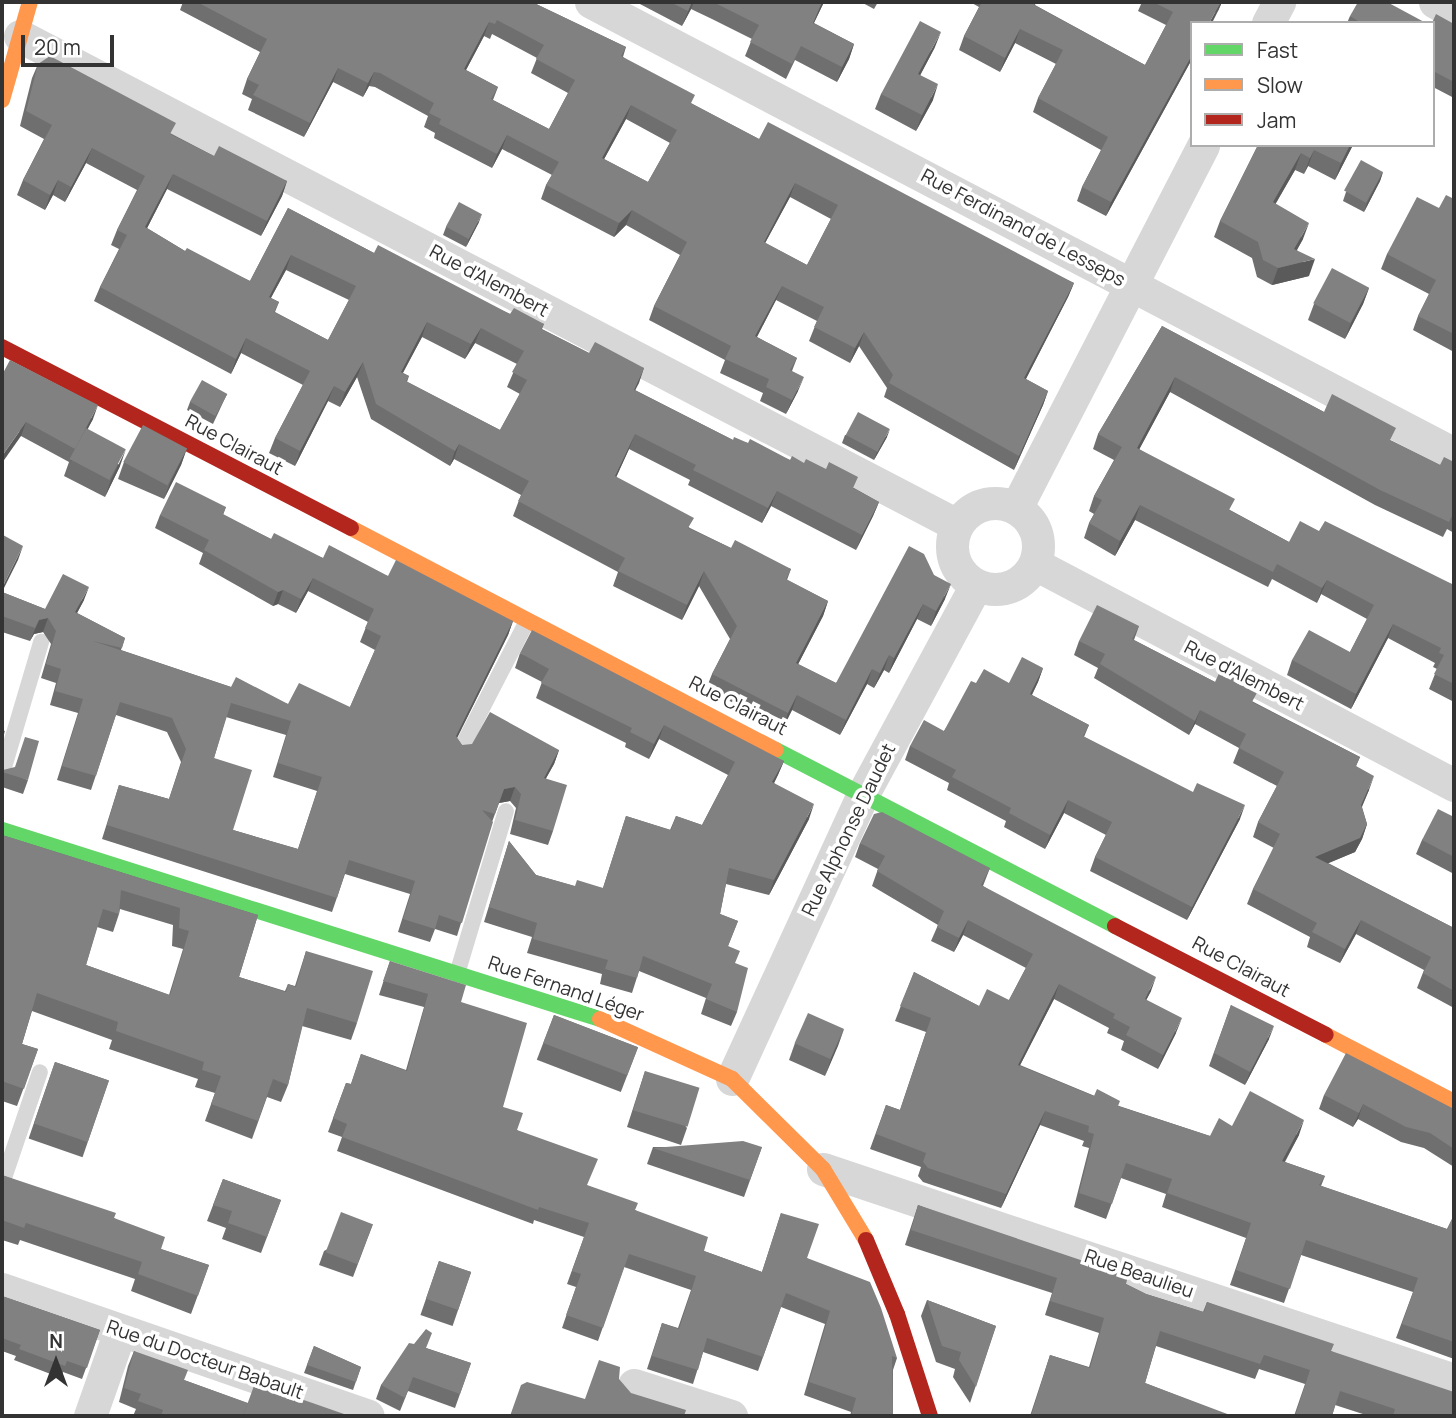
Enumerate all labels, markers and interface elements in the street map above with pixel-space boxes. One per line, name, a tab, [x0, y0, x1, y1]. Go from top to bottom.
scale bar	[24, 21, 117, 65]
legend	[1190, 21, 1435, 147]
text: 20 m	[34, 33, 81, 61]
text: Fast	[1257, 36, 1298, 64]
text: Slow	[1257, 71, 1303, 99]
text: Jam	[1257, 106, 1296, 134]
street label: Rue Ferdinand de Lesseps	[917, 164, 1129, 292]
street label: Rue d'Alembert	[426, 240, 552, 322]
street label: Rue Clairaut	[181, 410, 287, 480]
street label: Rue d'Alembert	[1180, 636, 1308, 716]
street label: Rue Clairaut	[685, 672, 791, 740]
street label: Rue Alphonse Daudet	[797, 740, 901, 920]
street label: Rue Clairaut	[1188, 932, 1294, 1002]
street label: Rue Fernand Léger	[485, 952, 647, 1026]
street label: Rue Beaulieu	[1081, 1245, 1197, 1303]
street label: Rue du Docteur Babault	[104, 1316, 306, 1404]
north arrow	[21, 1327, 91, 1397]
text: N	[49, 1328, 63, 1354]

